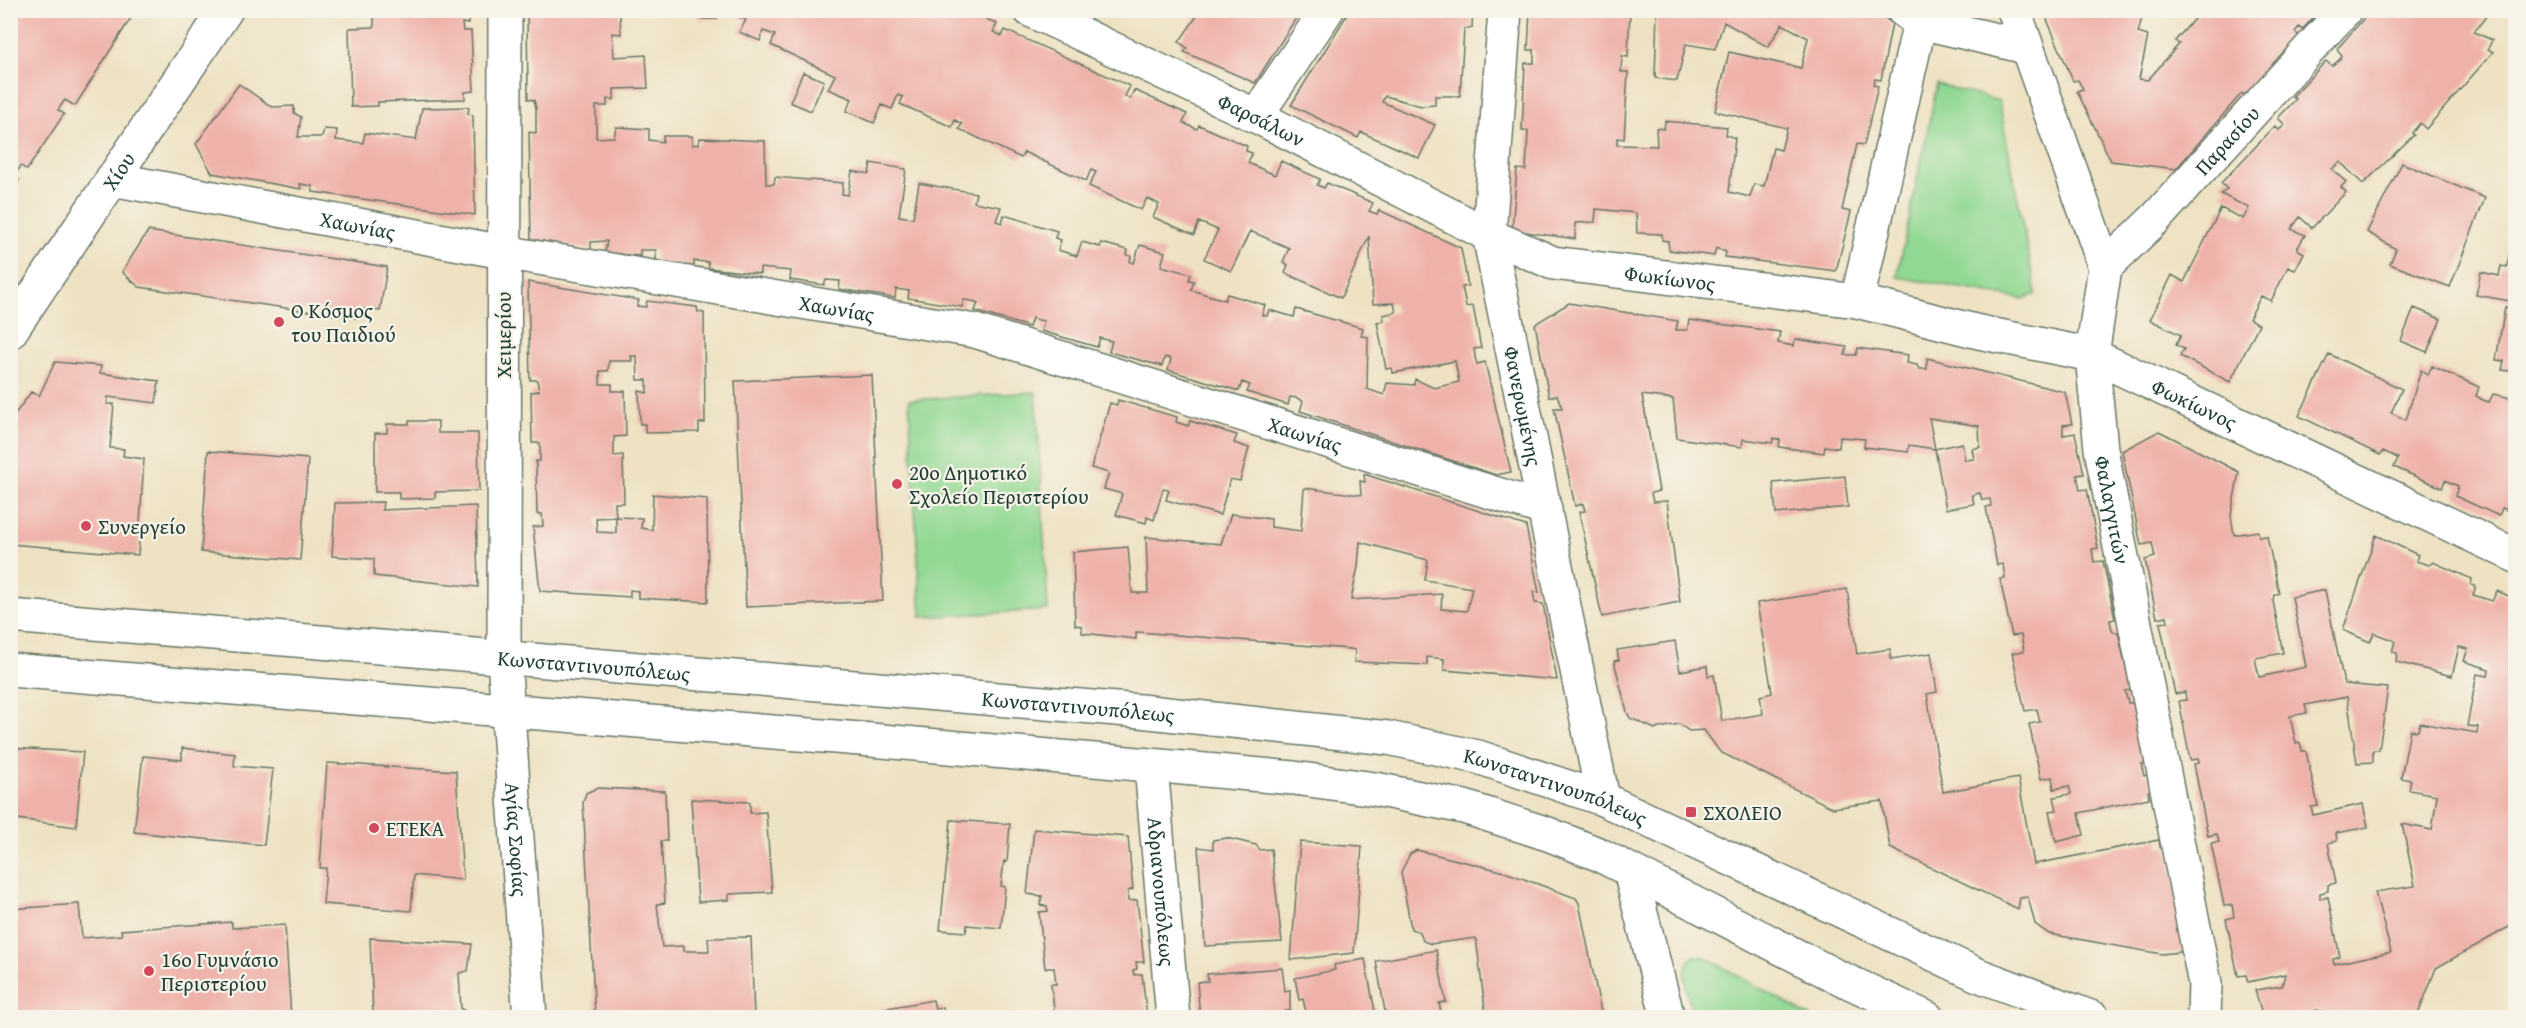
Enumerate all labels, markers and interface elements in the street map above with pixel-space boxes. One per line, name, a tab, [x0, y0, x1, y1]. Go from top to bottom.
street label: Φαρσάλων	[1213, 85, 1311, 154]
street label: Παρασίου	[2187, 98, 2267, 182]
street label: Χίου	[94, 145, 142, 196]
street label: Χαωνίας	[317, 203, 398, 247]
street label: Φωκίωνος	[1623, 257, 1717, 299]
street label: Χαωνίας	[796, 286, 877, 329]
street label: Χειμερίου	[488, 291, 519, 378]
place label: Ο Κόσμος του Παιδιού	[291, 295, 396, 350]
marker: Ο Κόσμος του Παιδιού	[272, 315, 286, 329]
street label: Φανερωμένης	[1496, 343, 1551, 469]
street label: Φωκίωνος	[2146, 370, 2243, 437]
street label: Χαωνίας	[1264, 408, 1346, 460]
street label: Φαλαγγιτών	[2087, 453, 2139, 567]
place label: 20ο Δημοτικό Σχολείο Περιστερίου	[909, 457, 1089, 512]
marker: 20ο Δημοτικό Σχολείο Περιστερίου	[890, 477, 904, 491]
place label: Συνεργείο	[98, 511, 186, 542]
marker: Συνεργείο	[79, 519, 93, 533]
street label: Κωνσταντινουπόλεως	[496, 642, 692, 689]
street label: Κωνσταντινουπόλεως	[981, 682, 1176, 730]
street label: Κωνσταντινουπόλεως	[1461, 739, 1653, 833]
street label: Αγίας Σοφίας	[497, 781, 537, 898]
place label: ΣΧΟΛΕΙΟ	[1703, 797, 1782, 828]
marker: ΣΧΟΛΕΙΟ	[1684, 805, 1698, 819]
place label: ΕΤΕΚΑ	[386, 813, 444, 844]
street label: Αδριανουπόλεως	[1140, 815, 1184, 968]
marker: ΕΤΕΚΑ	[367, 821, 381, 835]
place label: 16ο Γυμνάσιο Περιστερίου	[161, 944, 279, 999]
marker: 16ο Γυμνάσιο Περιστερίου	[142, 964, 156, 978]

